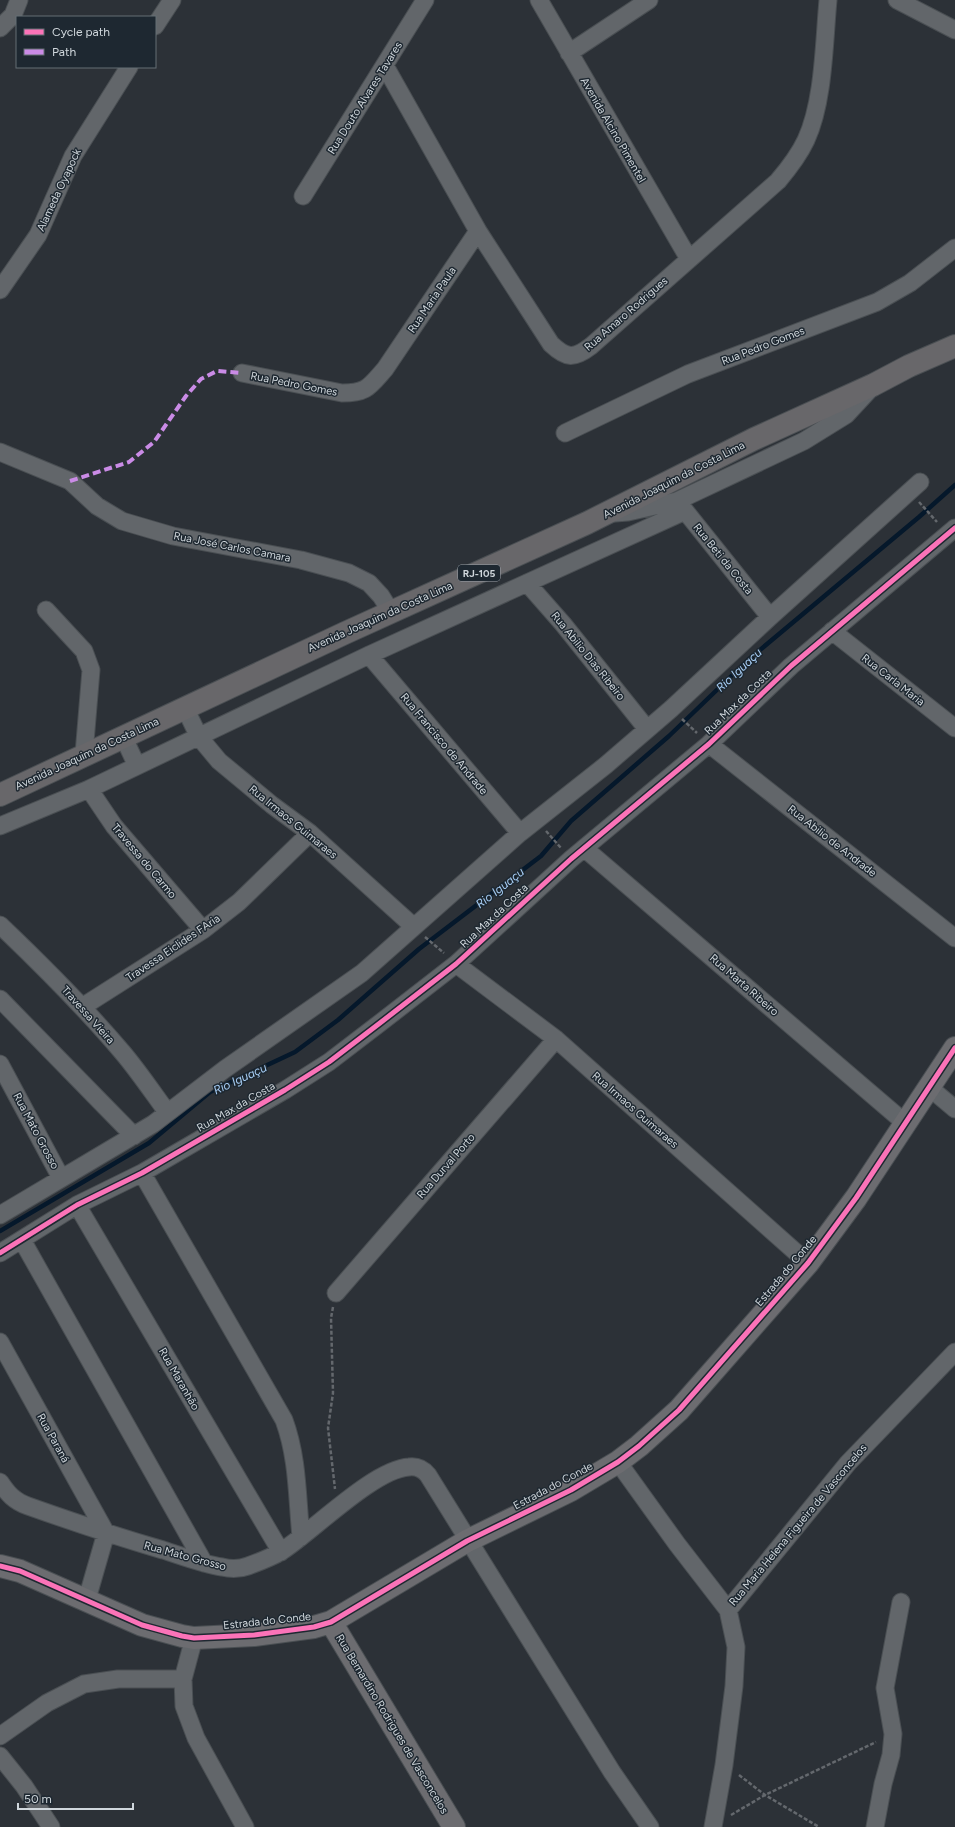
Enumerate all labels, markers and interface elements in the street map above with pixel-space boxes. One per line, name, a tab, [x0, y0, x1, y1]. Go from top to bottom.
legend	[16, 16, 156, 68]
text: Cycle path	[52, 25, 110, 39]
street label: Rua Douto Alvares Tavares	[325, 39, 405, 157]
text: Path	[52, 45, 76, 59]
street label: Avenida Alcino Pimentel	[578, 75, 648, 185]
street label: Alameda Oyapock	[34, 146, 84, 233]
street label: Rua Maria Paula	[405, 264, 459, 336]
street label: Rua Amaro Rodrigues	[582, 274, 670, 354]
street label: Rua Pedro Gomes	[720, 324, 806, 368]
street label: Rua Pedro Gomes	[250, 369, 338, 399]
street label: Avenida Joaquim da Costa Lima	[601, 439, 747, 521]
street label: Rua Beti da Costa	[690, 521, 756, 597]
street label: Rua José Carlos Camara	[172, 529, 292, 565]
road number: RJ-105	[458, 565, 500, 581]
street label: Avenida Joaquim da Costa Lima	[306, 579, 454, 655]
street label: Rua Abilio Dias Ribeiro	[548, 609, 628, 703]
water label: Rio Iguaçu	[713, 645, 765, 695]
street label: Rua Carla Maria	[859, 651, 927, 709]
street label: Rua Max da Costa	[702, 667, 774, 737]
street label: Rua Francisco de Andrade	[398, 691, 490, 797]
street label: Avenida Joaquim da Costa Lima	[13, 715, 161, 793]
street label: Rua Irmaos Guimaraes	[246, 782, 340, 862]
street label: Rua Abilio de Andrade	[785, 802, 879, 880]
street label: Travessa do Carmo	[109, 821, 179, 901]
water label: Rio Iguaçu	[473, 865, 527, 911]
street label: Rua Max da Costa	[457, 881, 531, 951]
street label: Travessa Eiclides FAria	[124, 912, 222, 984]
street label: Rua Marta Ribeiro	[707, 952, 781, 1018]
street label: Travessa Vieira	[59, 984, 117, 1046]
water label: Rio Iguaçu	[211, 1060, 269, 1097]
street label: Rua Irmaos Guimaraes	[589, 1069, 681, 1151]
street label: Rua Max da Costa	[195, 1079, 277, 1135]
street label: Rua Mato Grosso	[10, 1091, 62, 1171]
street label: Rua Durval Porto	[414, 1131, 478, 1201]
street label: Estrada do Conde	[753, 1233, 819, 1309]
street label: Rua Maranhão	[156, 1346, 202, 1412]
street label: Rua Paraná	[34, 1411, 72, 1465]
street label: Rua Maria Helena Figueira de Vasconcelos	[726, 1441, 870, 1609]
street label: Estrada do Conde	[511, 1460, 595, 1512]
street label: Rua Mato Grosso	[142, 1539, 228, 1573]
street label: Estrada do Conde	[222, 1610, 312, 1632]
street label: Rua Bernardino Rodrigues de Vasconcelos	[333, 1632, 451, 1816]
scale bar	[18, 1785, 133, 1811]
text: 50 m	[24, 1792, 52, 1806]

